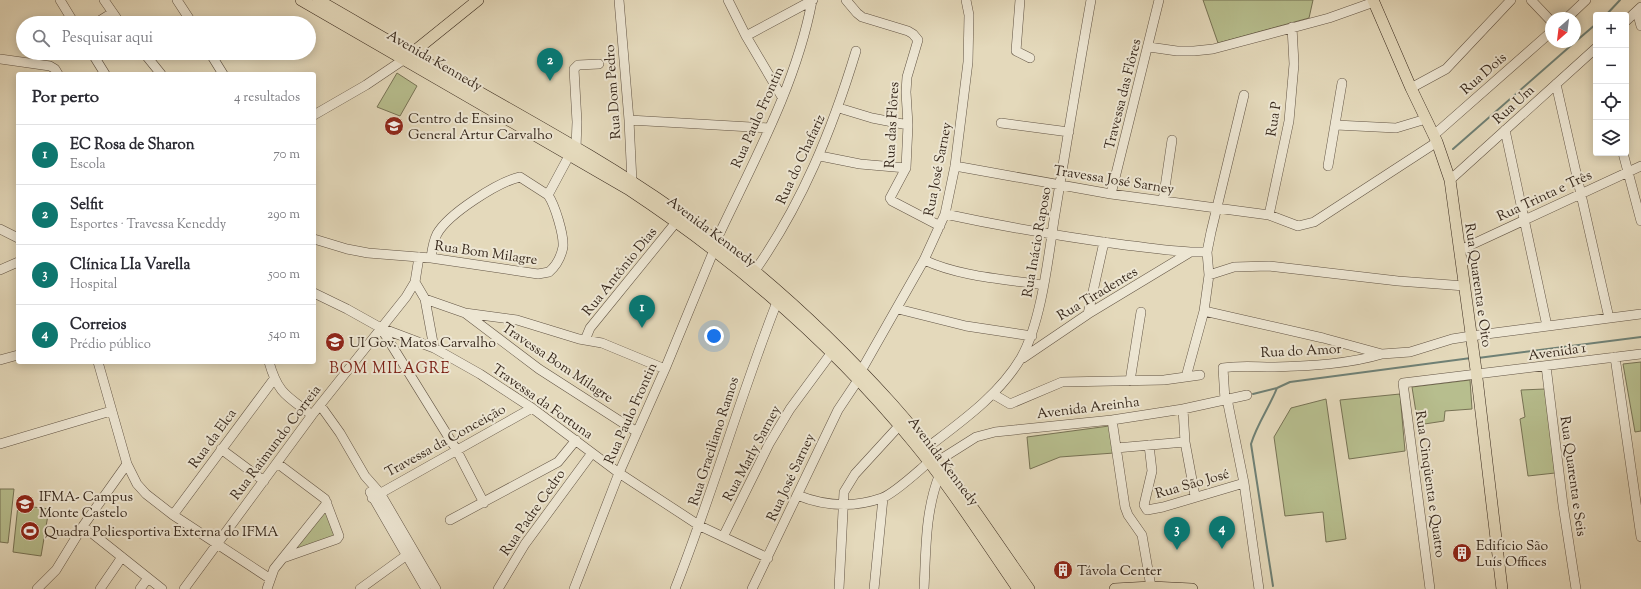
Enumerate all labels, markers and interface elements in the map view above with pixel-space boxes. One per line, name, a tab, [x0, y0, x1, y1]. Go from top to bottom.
north arrow	[1545, 12, 1581, 48]
map controls	[1593, 12, 1629, 156]
button: +	[1593, 12, 1629, 48]
search box	[16, 16, 316, 60]
street label: Avenida Kennedy	[383, 26, 485, 97]
icon: search	[30, 27, 52, 49]
text: Pesquisar aqui	[62, 28, 153, 49]
street label: Travessa das Flôres	[1101, 37, 1147, 152]
street label: Rua Dom Pedro	[601, 43, 627, 140]
pin: 2	[537, 48, 563, 81]
button: −	[1593, 48, 1629, 84]
street label: Rua Dois	[1457, 49, 1512, 100]
street label: Rua Paulo Frontin	[727, 64, 790, 172]
street label: Rua das Flôres	[881, 81, 905, 169]
street label: Rua Um	[1489, 81, 1540, 130]
button: locate	[1593, 84, 1629, 120]
text: Por perto	[32, 86, 99, 110]
text: 4 resultados	[234, 89, 300, 107]
street label: Rua P	[1262, 100, 1288, 138]
place label: Centro de Ensino General Artur Carvalho	[408, 110, 553, 146]
street label: Rua do Chafariz	[772, 112, 831, 208]
school or university icon: Centro de Ensino General Artur Carvalho	[383, 115, 405, 137]
button: layers	[1593, 120, 1629, 156]
street label: Rua José Sarney	[920, 121, 958, 218]
text: EC Rosa de Sharon	[70, 135, 195, 156]
text: 1	[43, 146, 47, 164]
text: 70 m	[273, 146, 300, 164]
text: Escola	[70, 156, 106, 174]
street label: Travessa José Sarney	[1052, 162, 1176, 200]
street label: Rua Trinta e Três	[1494, 166, 1596, 228]
street label: Rua Inácio Raposo	[1018, 185, 1058, 299]
street label: Avenida Kennedy	[662, 192, 760, 273]
text: Selfit	[70, 195, 103, 216]
text: 2	[42, 206, 48, 224]
text: 290 m	[267, 206, 300, 224]
text: Esportes · Travessa Keneddy	[70, 216, 226, 234]
street label: Rua Quarenta e Oito	[1458, 222, 1496, 349]
street label: Rua Antônio Dias	[579, 224, 663, 321]
street label: Rua Bom Milagre	[433, 237, 539, 271]
text: Clínica LIa Varella	[70, 255, 190, 276]
street label: Rua Tiradentes	[1054, 263, 1142, 327]
text: 3	[42, 266, 48, 284]
text: 500 m	[268, 266, 300, 284]
text: Hospital	[70, 276, 117, 294]
pin: 1	[629, 295, 655, 328]
text: Correios	[70, 315, 126, 336]
street label: Travessa Bom Milagre	[497, 319, 617, 408]
text: 4	[42, 326, 48, 344]
text: 540 m	[269, 326, 300, 344]
your location	[704, 326, 724, 346]
school or university icon: UI Gov. Matos Carvalho	[324, 331, 346, 353]
place label: UI Gov. Matos Carvalho	[349, 334, 496, 354]
text: Prédio público	[70, 336, 151, 354]
street label: Avenida 1	[1527, 339, 1588, 367]
street label: Rua do Amor	[1260, 340, 1343, 364]
district label: BOM MILAGRE	[329, 359, 451, 380]
street label: Travessa da Fortuna	[487, 360, 597, 445]
street label: Rua Paulo Frontin	[600, 360, 663, 468]
street label: Rua Graciliano Ramos	[685, 375, 745, 509]
street label: Rua Raimundo Correia	[227, 381, 327, 505]
street label: Avenida Areinha	[1036, 393, 1141, 425]
street label: Travessa da Conceição	[382, 400, 510, 483]
street label: Rua Marly Sarney	[719, 402, 787, 506]
street label: Rua da Elca	[185, 405, 242, 473]
street label: Rua Cinqüenta e Quatro	[1409, 409, 1449, 559]
street label: Avenida Kennedy	[902, 413, 983, 511]
street label: Rua Quarenta e Seis	[1554, 415, 1590, 538]
street label: Rua José Sarney	[763, 430, 821, 525]
street label: Rua Padre Cedro	[496, 465, 571, 561]
street label: Rua São José	[1153, 465, 1232, 505]
place label: IFMA- Campus Monte Castelo	[39, 488, 133, 524]
school or university icon: IFMA- Campus Monte Castelo	[14, 493, 36, 515]
pin: 4	[1209, 516, 1235, 549]
pin: 3	[1164, 517, 1190, 550]
sports icon: Quadra Poliesportiva Externa do IFMA	[19, 520, 41, 542]
place label: Quadra Poliesportiva Externa do IFMA	[44, 523, 279, 543]
place label: Edifício São Luís Offices	[1476, 537, 1549, 573]
building icon: Edifício São Luís Offices	[1451, 542, 1473, 564]
building icon: Távola Center	[1052, 559, 1074, 581]
place label: Távola Center	[1077, 562, 1163, 582]

